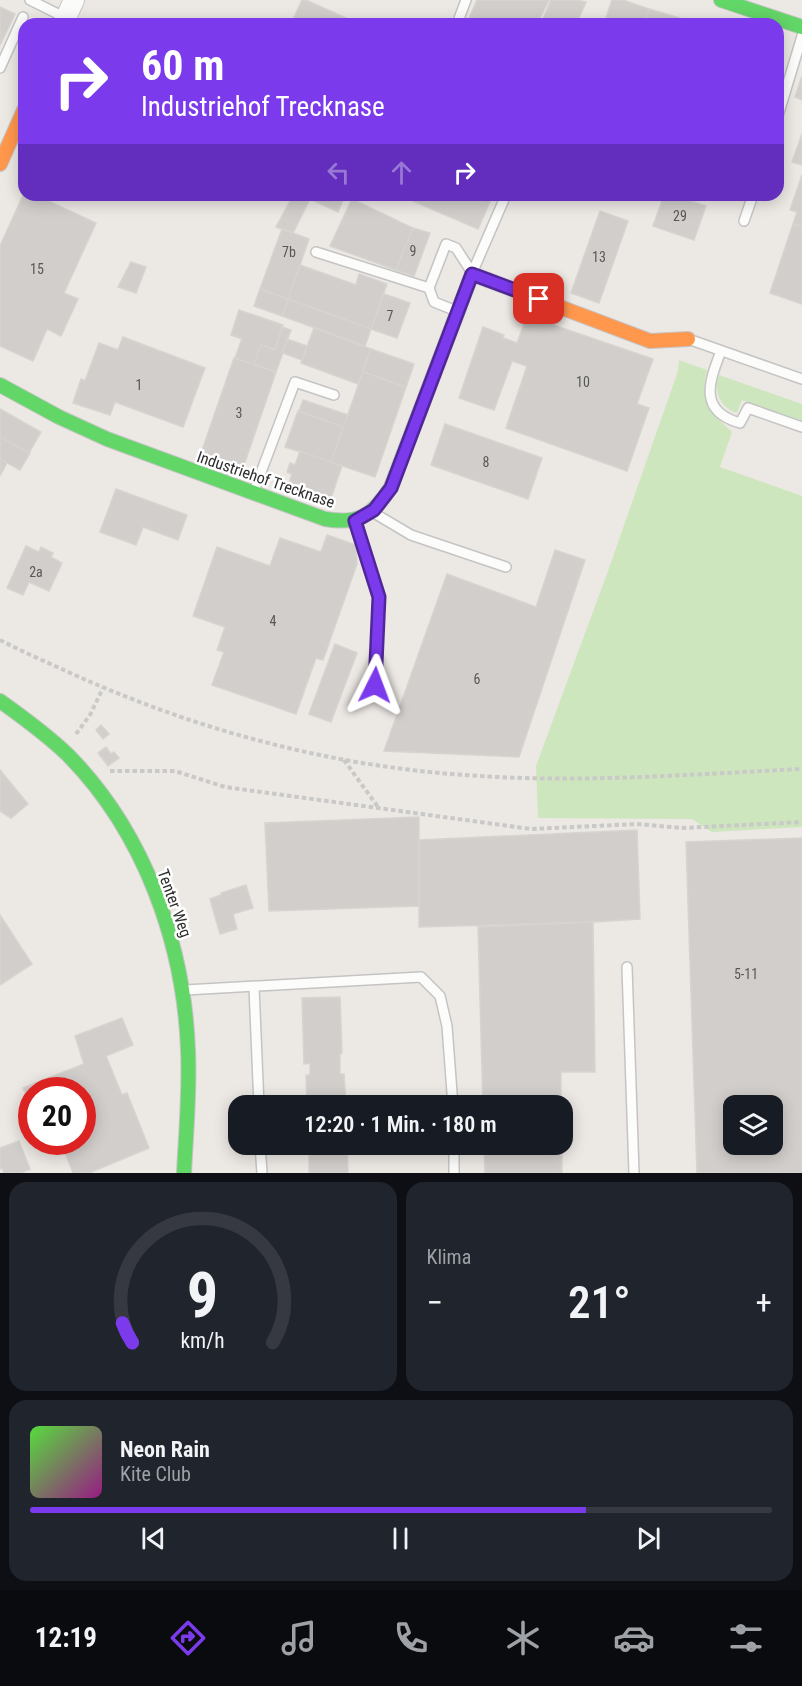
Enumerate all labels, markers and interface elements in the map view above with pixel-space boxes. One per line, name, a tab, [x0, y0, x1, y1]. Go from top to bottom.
text: 60 m	[141, 41, 224, 90]
icon: right	[42, 42, 120, 120]
text: Industriehof Trecknase	[141, 91, 385, 123]
icon: left	[322, 156, 355, 189]
icon: ahead	[385, 156, 418, 189]
icon: right	[448, 156, 481, 189]
house number: 29	[673, 208, 687, 224]
house number: 9	[410, 243, 416, 259]
house number: 7b	[282, 244, 296, 260]
house number: 13	[592, 249, 606, 265]
house number: 15	[30, 261, 44, 277]
pin	[513, 273, 564, 324]
icon: arrive	[522, 282, 555, 315]
house number: 7	[387, 308, 394, 324]
house number: 10	[576, 374, 590, 390]
house number: 1	[136, 377, 142, 393]
house number: 3	[236, 405, 242, 421]
street label: Industriehof Trecknase	[194, 447, 337, 512]
house number: 8	[483, 454, 490, 470]
house number: 2a	[29, 564, 43, 580]
house number: 4	[270, 613, 277, 629]
position arrow	[343, 653, 407, 717]
house number: 6	[474, 671, 481, 687]
street label: Tenter Weg	[153, 867, 196, 940]
house number: 5-11	[734, 966, 758, 982]
speed limit sign: 20	[18, 1077, 96, 1155]
map controls	[723, 1095, 783, 1155]
button: layers	[723, 1095, 783, 1155]
text: 12:20 · 1 Min. · 180 m	[304, 1112, 497, 1137]
text: Klima	[427, 1245, 471, 1269]
text: 9	[187, 1259, 219, 1332]
text: 21°	[568, 1276, 631, 1329]
text: −	[427, 1283, 443, 1322]
text: +	[756, 1283, 772, 1322]
text: km/h	[181, 1329, 225, 1354]
text: Neon Rain	[120, 1437, 210, 1462]
text: Kite Club	[120, 1462, 191, 1486]
icon: previous	[137, 1522, 170, 1555]
icon: pause	[384, 1522, 417, 1555]
icon: next	[632, 1522, 665, 1555]
icon: directions	[167, 1617, 209, 1659]
icon: music	[278, 1617, 320, 1659]
icon: phone	[390, 1617, 432, 1659]
icon: climate	[502, 1617, 544, 1659]
icon: car	[613, 1617, 655, 1659]
icon: filters	[725, 1617, 767, 1659]
text: 12:19	[35, 1622, 97, 1654]

